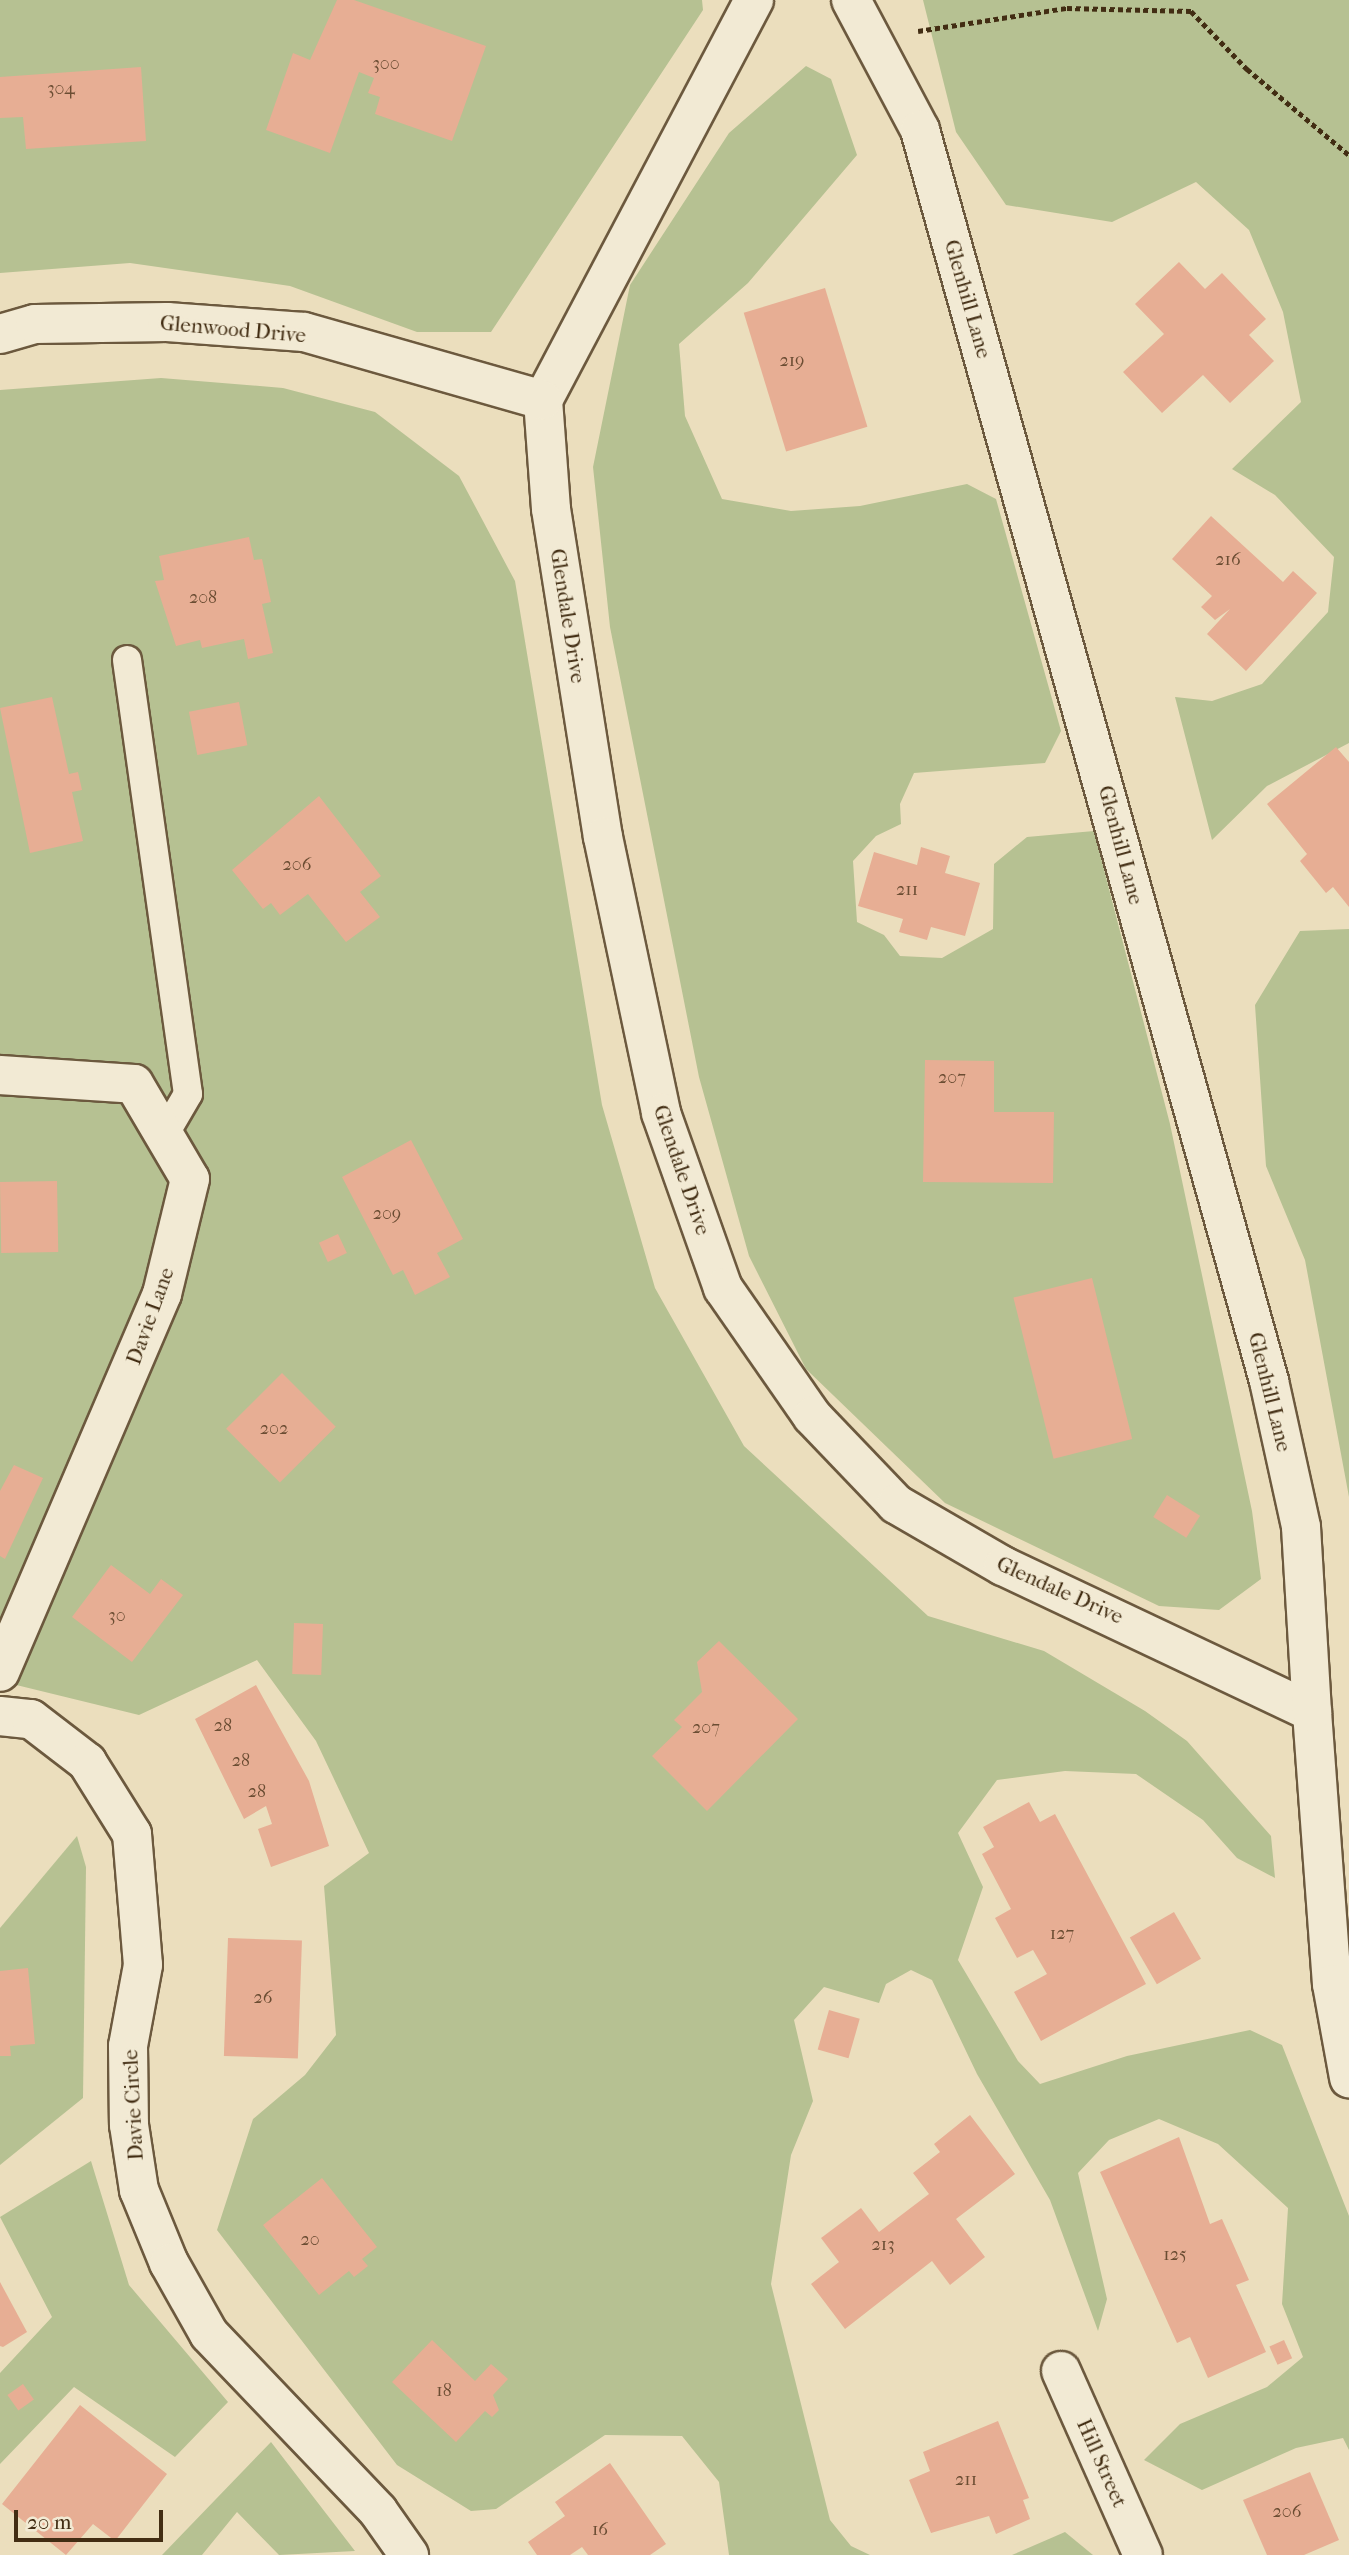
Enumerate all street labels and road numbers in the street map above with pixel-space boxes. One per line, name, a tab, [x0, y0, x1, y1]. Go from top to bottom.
street label: Glenhill Lane	[939, 237, 997, 361]
street label: Glenwood Drive	[159, 310, 307, 348]
street label: Glendale Drive	[545, 547, 591, 685]
street label: Glenhill Lane	[1093, 783, 1149, 907]
street label: Glendale Drive	[648, 1102, 716, 1238]
street label: Davie Lane	[121, 1264, 179, 1368]
street label: Glenhill Lane	[1243, 1330, 1297, 1454]
street label: Glendale Drive	[993, 1551, 1127, 1629]
street label: Davie Circle	[118, 2049, 148, 2161]
street label: Hill Street	[1071, 2415, 1133, 2511]

